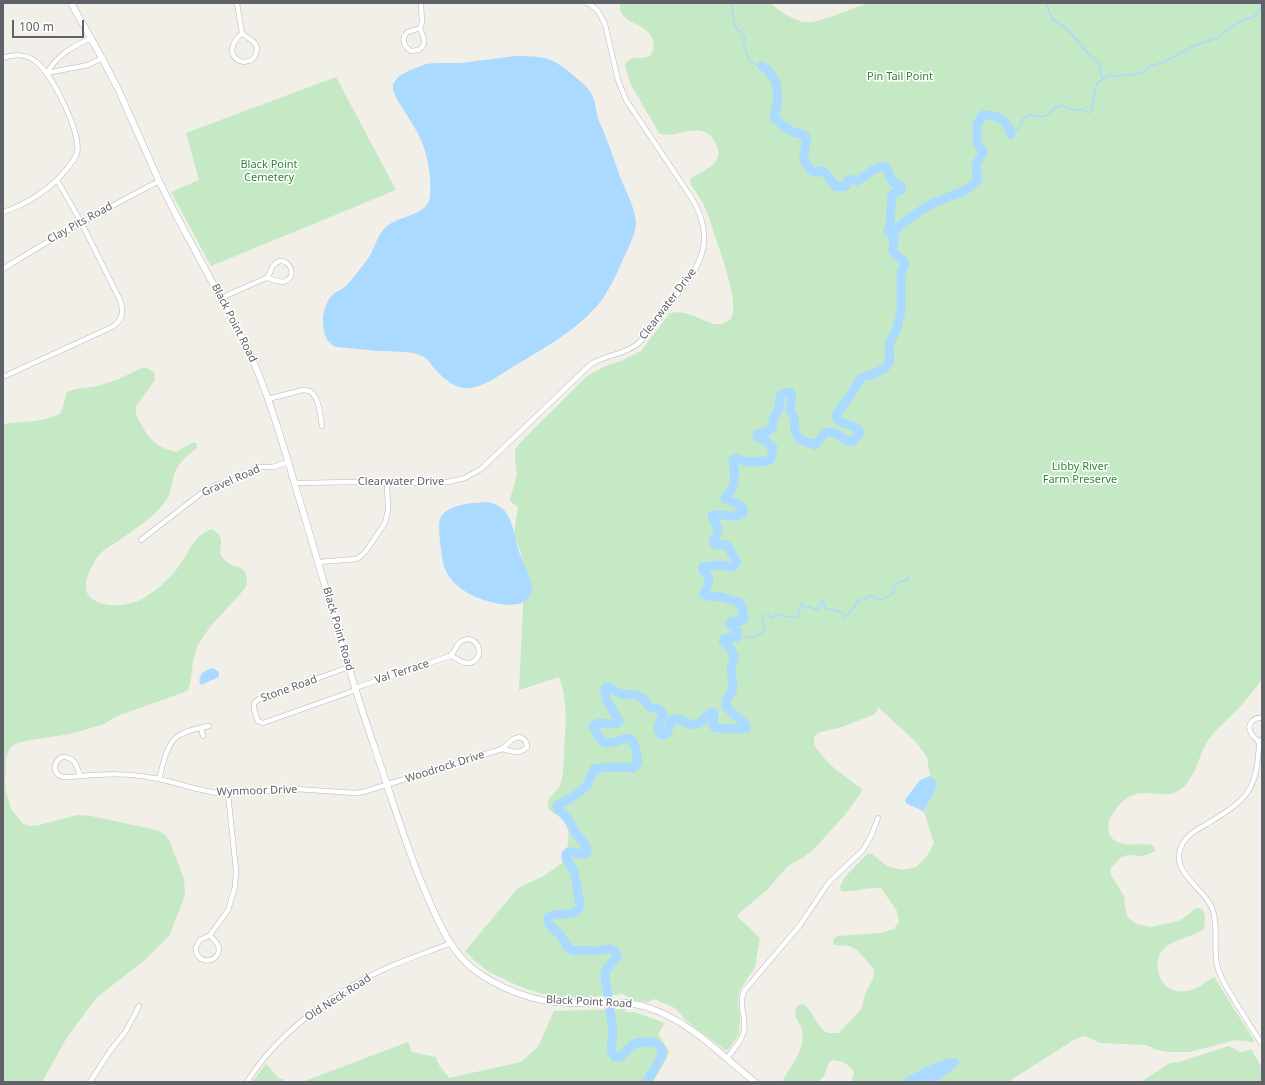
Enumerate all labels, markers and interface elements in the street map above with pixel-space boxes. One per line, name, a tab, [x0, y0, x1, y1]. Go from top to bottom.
scale bar	[14, 12, 86, 38]
text: 100 m	[19, 18, 54, 35]
park label: Pin Tail Point	[867, 70, 933, 84]
park label: Black Point Cemetery	[240, 158, 298, 184]
street label: Clay Pits Road	[45, 200, 115, 246]
street label: Clearwater Drive	[637, 266, 699, 342]
street label: Black Point Road	[209, 282, 259, 364]
park label: Libby River Farm Preserve	[1043, 460, 1117, 486]
street label: Gravel Road	[200, 462, 262, 500]
street label: Clearwater Drive	[358, 475, 444, 489]
street label: Black Point Road	[320, 586, 356, 672]
street label: Val Terrace	[373, 657, 431, 687]
street label: Stone Road	[259, 673, 319, 705]
street label: Woodrock Drive	[404, 748, 486, 786]
street label: Wynmoor Drive	[216, 783, 298, 799]
street label: Old Neck Road	[303, 972, 373, 1024]
street label: Black Point Road	[546, 993, 632, 1011]

